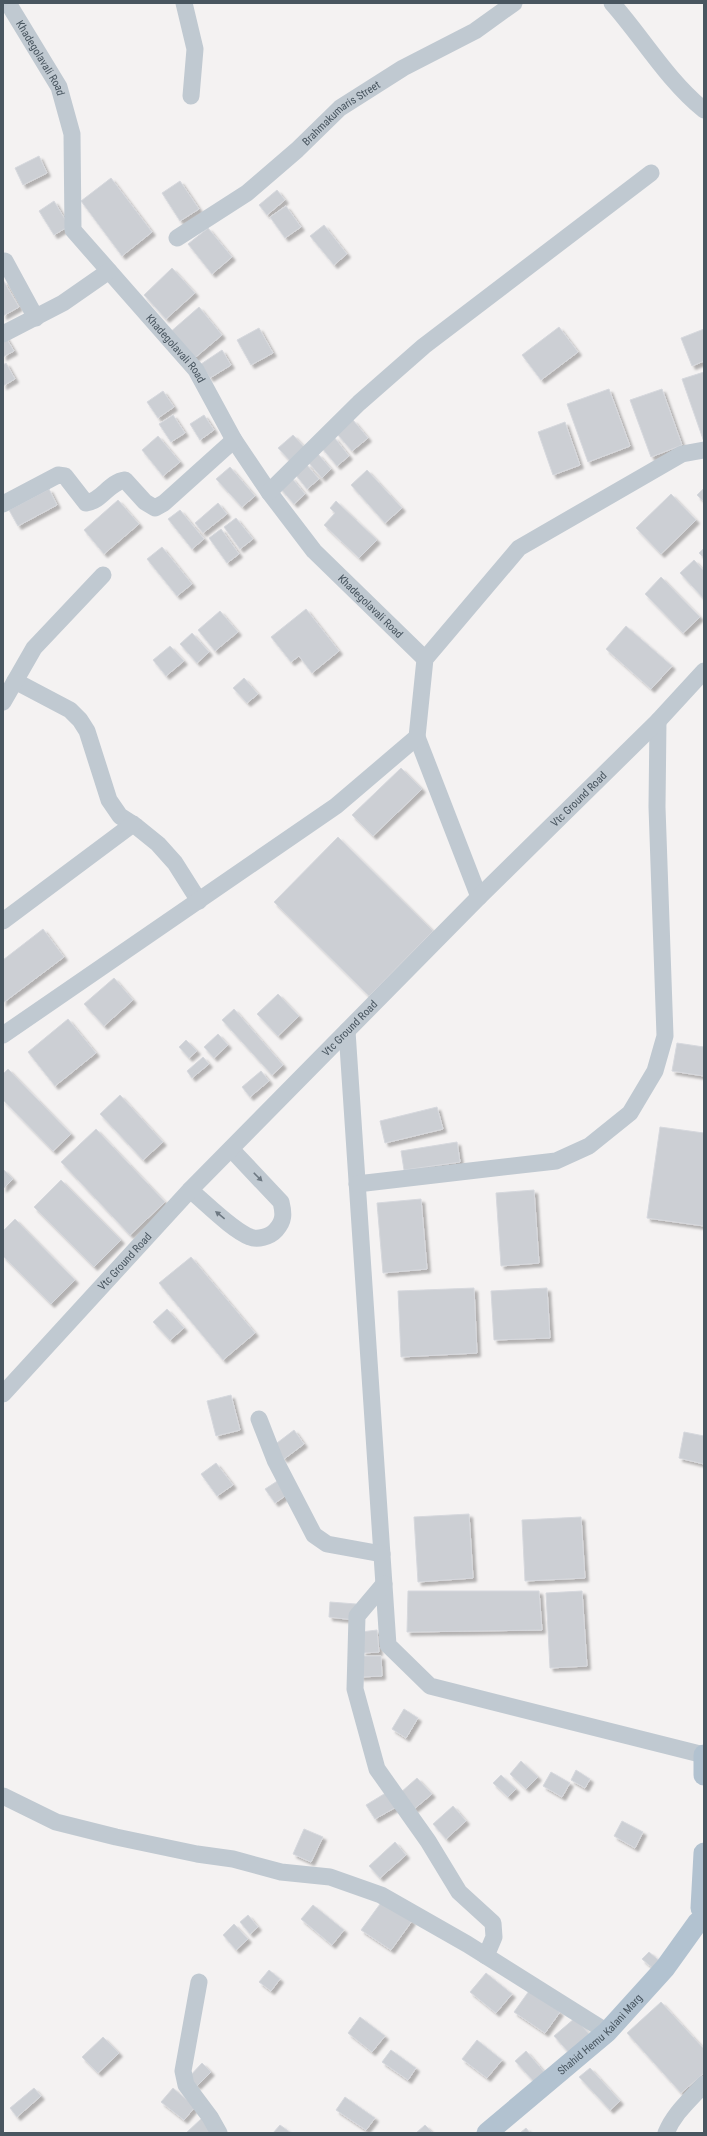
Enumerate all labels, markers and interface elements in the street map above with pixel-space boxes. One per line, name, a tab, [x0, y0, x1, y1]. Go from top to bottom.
street label: Khadegolavali Road	[13, 18, 68, 97]
street label: Brahmakumaris Street	[299, 78, 382, 148]
street label: Khadegolavali Road	[143, 311, 208, 385]
street label: Khadegolavali Road	[335, 572, 406, 641]
street label: Vtc Ground Road	[548, 769, 609, 829]
street label: Vtc Ground Road	[319, 998, 380, 1059]
one-way arrow	[253, 1172, 263, 1182]
one-way arrow	[215, 1210, 226, 1219]
street label: Vtc Ground Road	[95, 1230, 154, 1293]
street label: Shahid Hemu Kalani Marg	[555, 1991, 645, 2077]

